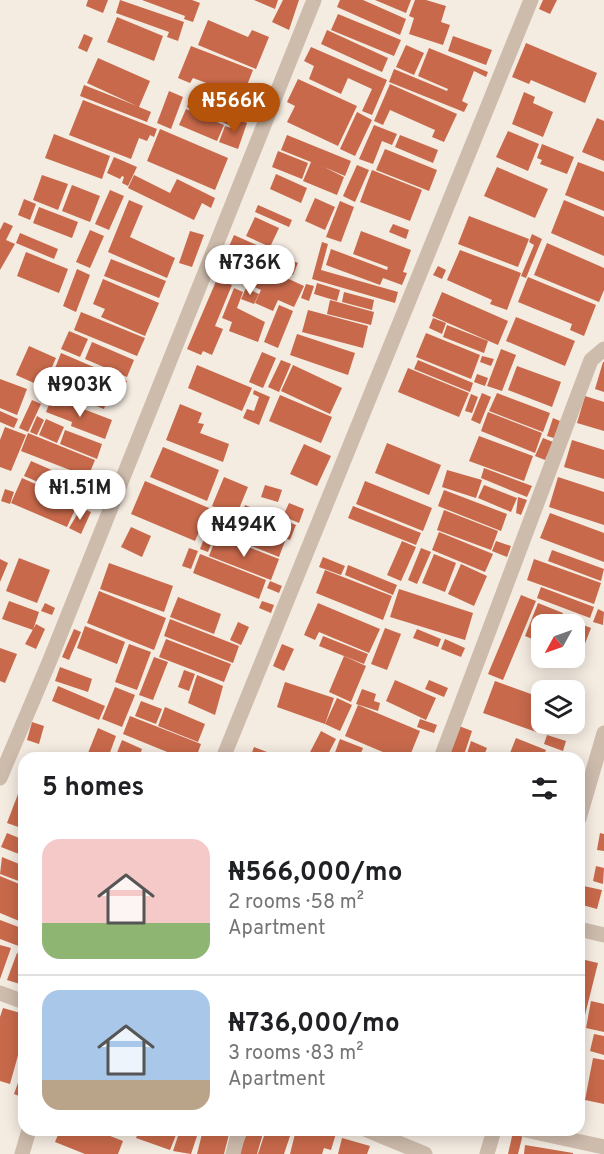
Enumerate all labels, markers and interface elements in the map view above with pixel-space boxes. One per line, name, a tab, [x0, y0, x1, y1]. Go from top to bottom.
pin: ₦566K	[192, 83, 276, 134]
text: ₦566K	[202, 89, 266, 115]
pin: ₦736K	[208, 245, 292, 296]
text: ₦736K	[219, 251, 281, 277]
pin: ₦903K	[38, 367, 122, 418]
text: ₦903K	[48, 373, 112, 399]
pin: ₦1.51M	[31, 470, 129, 521]
text: ₦1.51M	[49, 476, 111, 502]
pin: ₦494K	[202, 507, 286, 558]
text: ₦494K	[211, 513, 277, 539]
north arrow	[531, 614, 585, 668]
map controls	[531, 614, 585, 734]
button: layers	[531, 680, 585, 734]
text: 5 homes	[42, 772, 144, 805]
icon: filters	[528, 772, 561, 805]
text: ₦566,000/mo	[228, 857, 402, 890]
icon: home	[90, 863, 162, 935]
text: 2 rooms · 58 m²	[228, 890, 364, 916]
text: Apartment	[228, 916, 326, 942]
text: ₦736,000/mo	[228, 1008, 400, 1041]
icon: home	[90, 1014, 162, 1086]
text: 3 rooms · 83 m²	[228, 1041, 363, 1067]
text: Apartment	[228, 1067, 326, 1093]

